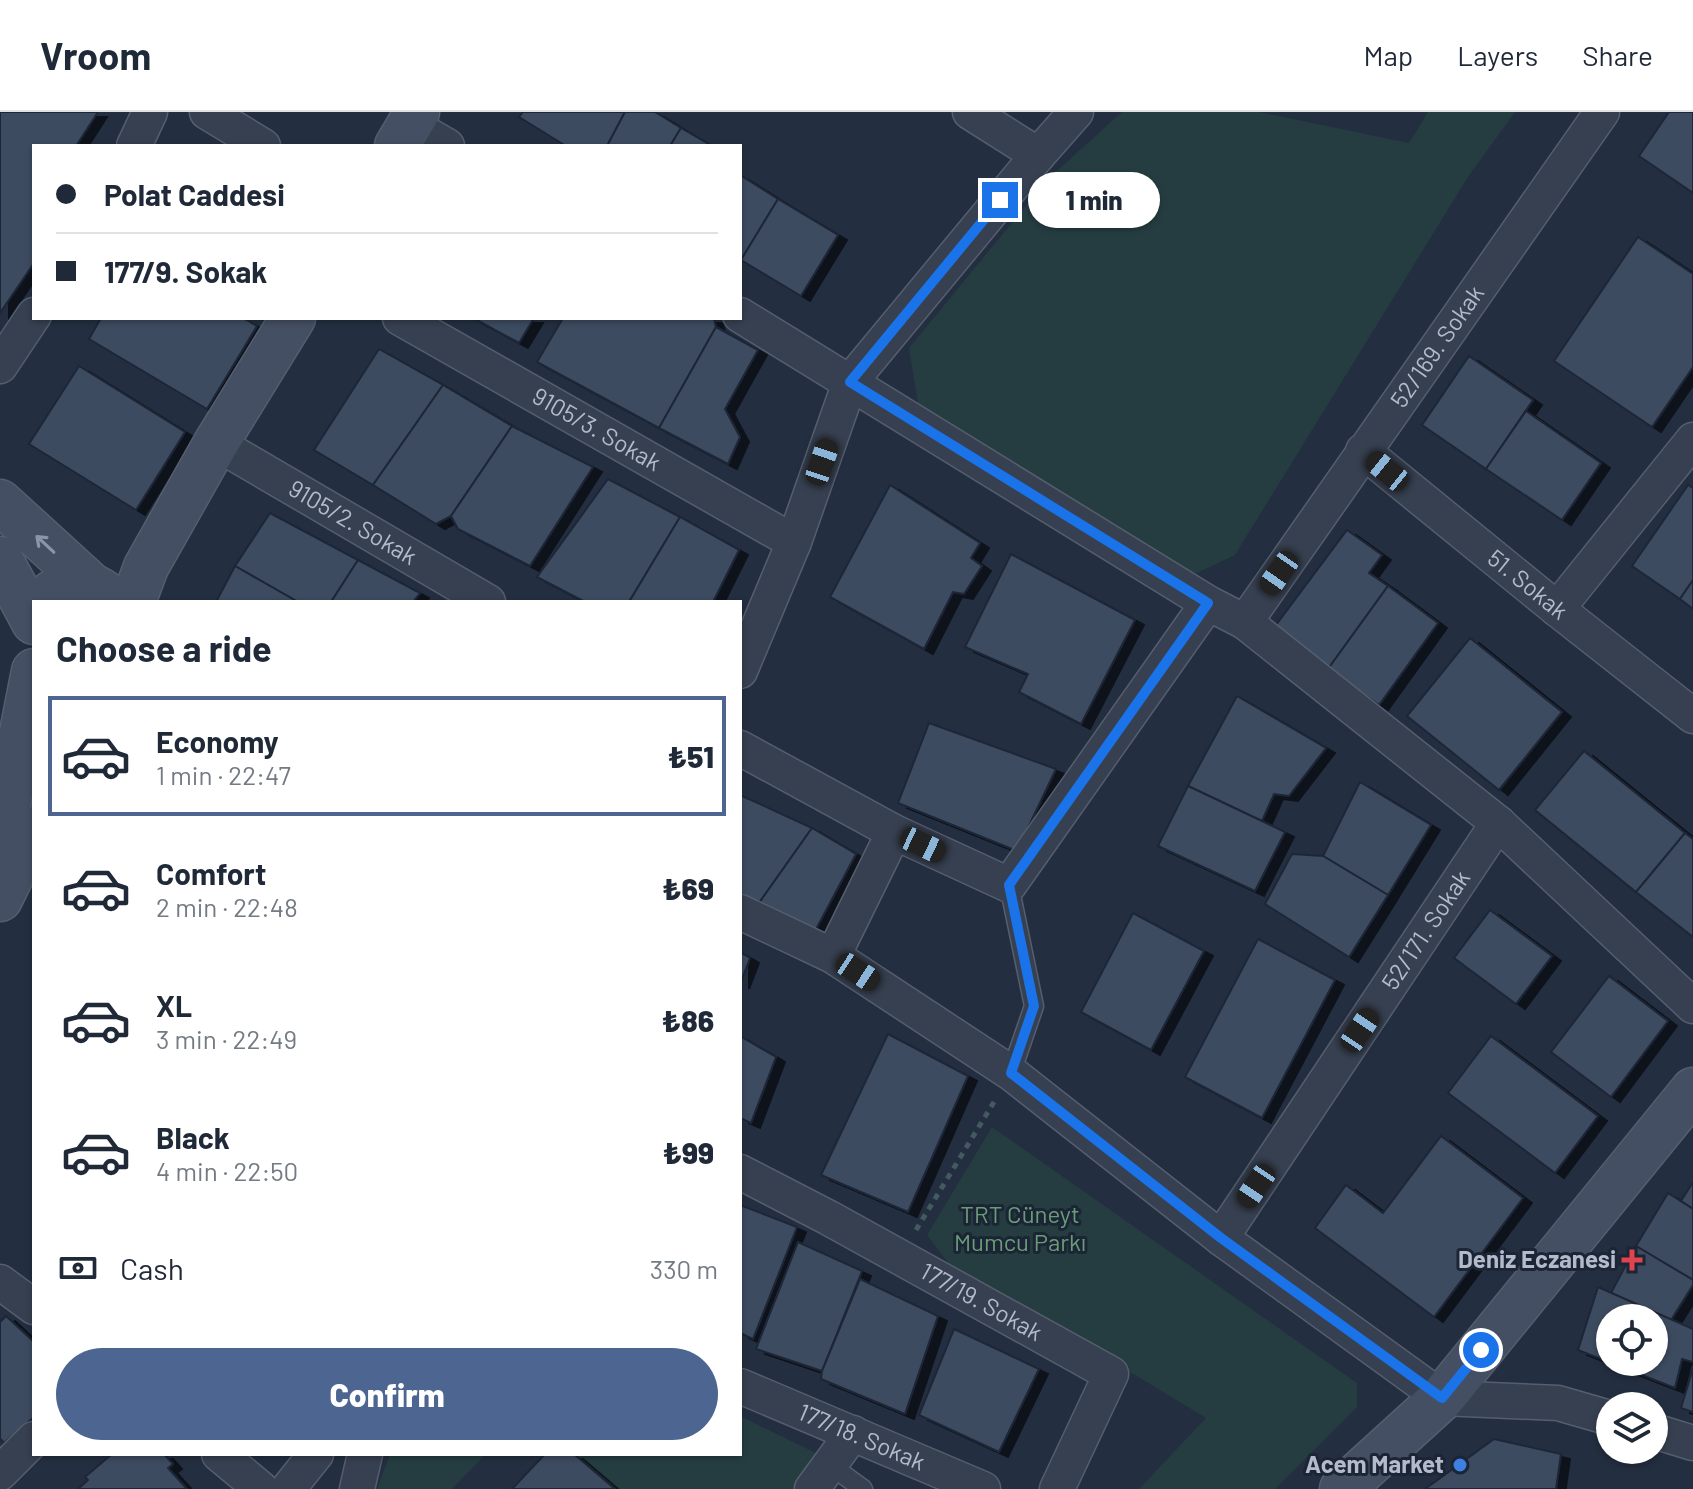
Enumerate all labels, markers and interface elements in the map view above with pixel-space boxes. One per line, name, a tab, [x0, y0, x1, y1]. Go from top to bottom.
text: Vroom	[40, 32, 151, 78]
text: Map	[1363, 38, 1413, 72]
text: Layers	[1457, 38, 1538, 72]
text: Share	[1582, 38, 1653, 72]
callout: 1 min	[1028, 172, 1160, 228]
text: Polat Caddesi	[104, 176, 285, 212]
route end	[982, 182, 1018, 218]
text: 1 min	[1065, 184, 1123, 215]
text: 177/9. Sokak	[104, 253, 267, 289]
street label: 52/169. Sokak	[1384, 279, 1489, 413]
street label: 9105/3. Sokak	[528, 380, 667, 476]
car	[803, 435, 841, 489]
car	[1361, 447, 1413, 495]
street label: 9105/2. Sokak	[284, 473, 422, 570]
one-way arrow	[36, 535, 56, 553]
street label: 51. Sokak	[1482, 543, 1574, 625]
car	[1255, 546, 1303, 600]
text: Choose a ride	[56, 626, 272, 669]
icon: car	[60, 720, 132, 792]
text: Economy	[156, 723, 279, 759]
text: ₺51	[668, 738, 714, 774]
text: 1 min · 22:47	[156, 759, 291, 790]
car	[896, 824, 950, 866]
icon: car	[60, 852, 132, 924]
text: Comfort	[156, 855, 266, 891]
street label: 52/171. Sokak	[1375, 864, 1475, 995]
text: ₺69	[662, 870, 714, 906]
text: 2 min · 22:48	[156, 891, 298, 922]
car	[831, 949, 885, 995]
icon: car	[60, 984, 132, 1056]
text: XL	[156, 987, 192, 1023]
text: ₺86	[662, 1002, 714, 1038]
car	[1337, 1003, 1383, 1057]
text: 3 min · 22:49	[156, 1023, 297, 1054]
icon: car	[60, 1116, 132, 1188]
text: Black	[156, 1119, 230, 1155]
text: ₺99	[662, 1134, 714, 1170]
text: 4 min · 22:50	[156, 1155, 298, 1186]
car	[1233, 1159, 1279, 1213]
park label: TRT Cüneyt Mumcu Parkı	[954, 1199, 1086, 1256]
place label: Deniz Eczanesi	[1458, 1244, 1616, 1273]
icon: cash	[56, 1246, 100, 1290]
text: Cash	[120, 1250, 184, 1286]
marker: Deniz Eczanesi	[1623, 1251, 1641, 1269]
text: 330 m	[650, 1253, 718, 1284]
street label: 177/19. Sokak	[916, 1255, 1048, 1346]
map controls	[1596, 1304, 1668, 1464]
button: locate	[1596, 1304, 1668, 1376]
route start	[1463, 1332, 1499, 1368]
button: Confirm	[56, 1348, 718, 1440]
button: layers	[1596, 1392, 1668, 1464]
street label: 177/18. Sokak	[794, 1396, 930, 1476]
place label: Acem Market	[1305, 1449, 1444, 1478]
marker: Acem Market	[1451, 1456, 1469, 1474]

